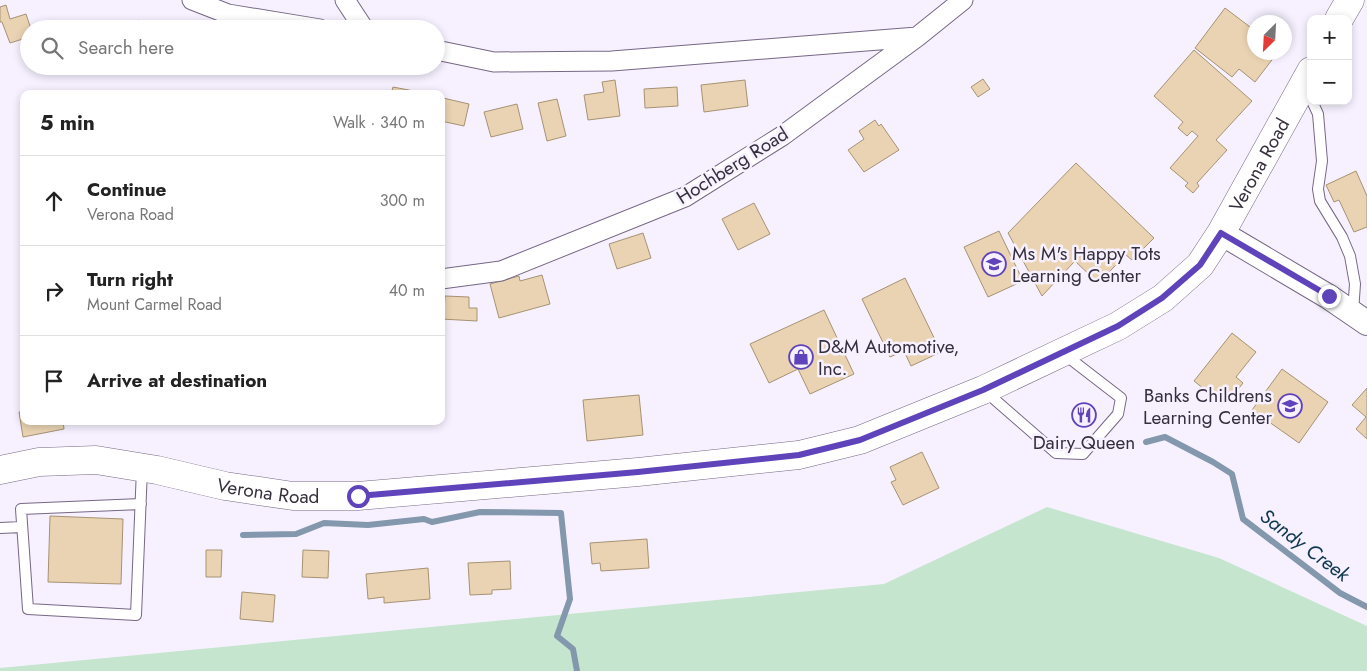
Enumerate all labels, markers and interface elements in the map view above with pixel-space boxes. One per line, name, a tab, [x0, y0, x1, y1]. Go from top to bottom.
north arrow	[1247, 15, 1292, 60]
map controls	[1307, 15, 1352, 105]
button: +	[1307, 15, 1352, 60]
search box	[20, 20, 445, 75]
icon: search	[38, 34, 66, 62]
text: Search here	[78, 34, 174, 61]
button: −	[1307, 60, 1352, 105]
text: 5 min	[40, 108, 95, 138]
text: Walk · 340 m	[333, 111, 425, 134]
street label: Verona Road	[1222, 113, 1296, 217]
street label: Hochberg Road	[671, 120, 793, 211]
text: Continue	[87, 176, 166, 203]
icon: ahead	[40, 187, 68, 215]
text: 300 m	[380, 189, 425, 212]
text: Verona Road	[87, 203, 174, 226]
place label: Ms M's Happy Tots Learning Center	[1012, 240, 1161, 289]
school or university icon: Ms M's Happy Tots Learning Center	[981, 251, 1007, 277]
text: Turn right	[87, 266, 173, 293]
icon: right	[40, 277, 68, 305]
text: 40 m	[389, 279, 425, 302]
route end	[1318, 285, 1341, 308]
text: Mount Carmel Road	[87, 293, 222, 316]
place label: D&M Automotive, Inc.	[818, 333, 959, 382]
shop icon: D&M Automotive, Inc.	[788, 344, 814, 370]
icon: arrive	[40, 367, 68, 395]
text: Arrive at destination	[87, 367, 267, 394]
place label: Banks Childrens Learning Center	[1143, 382, 1272, 431]
school or university icon: Banks Childrens Learning Center	[1277, 393, 1303, 419]
restaurant icon: Dairy Queen	[1071, 402, 1097, 428]
place label: Dairy Queen	[1033, 429, 1135, 456]
street label: Verona Road	[214, 471, 319, 510]
route start	[347, 485, 370, 508]
water label: Sandy Creek	[1254, 502, 1357, 590]

